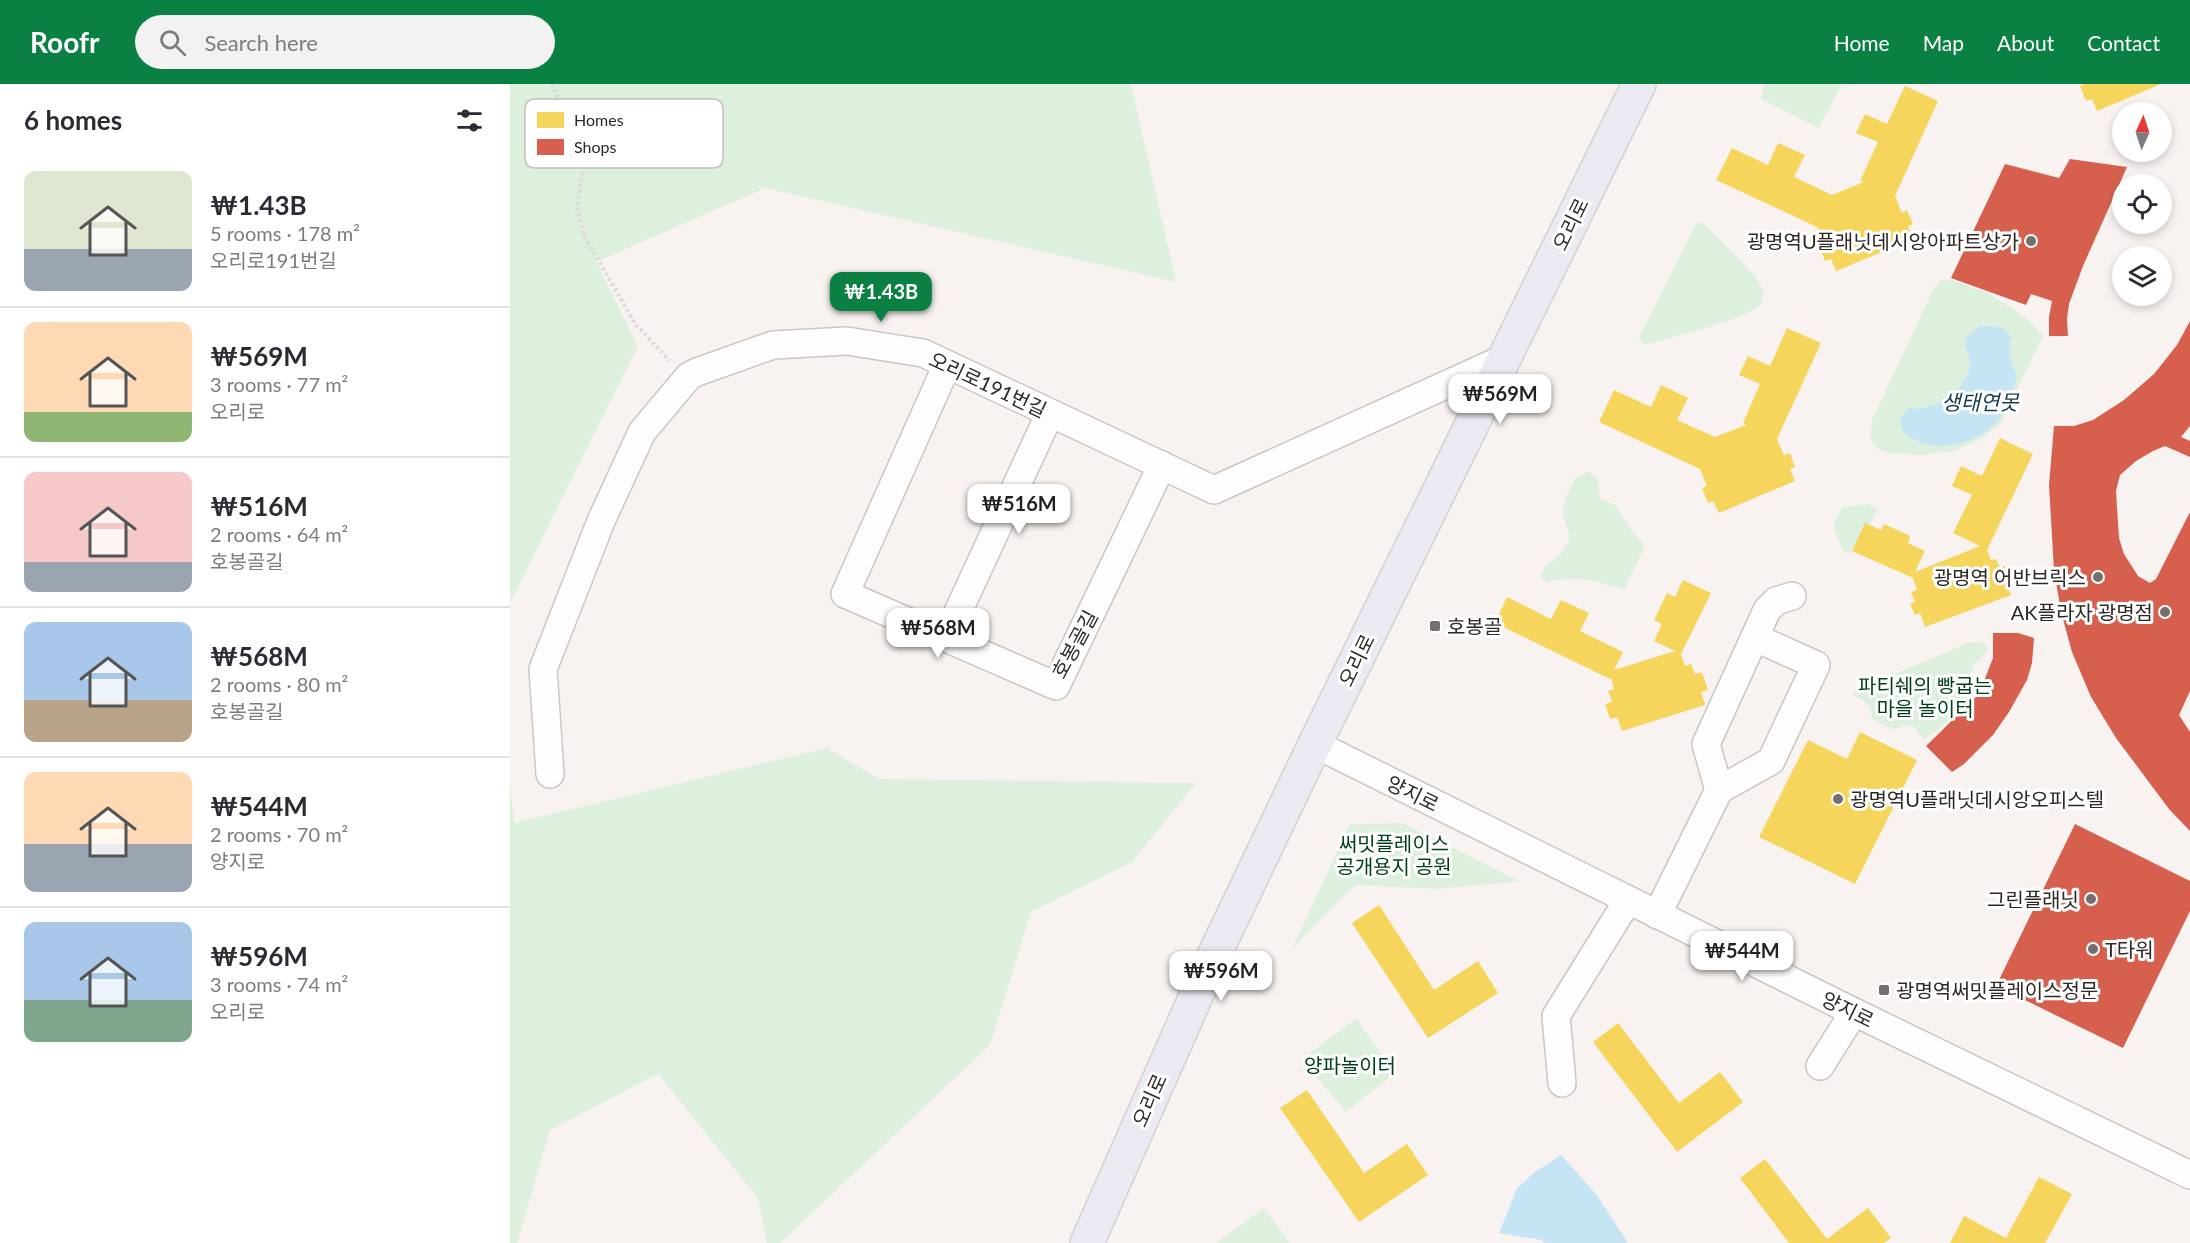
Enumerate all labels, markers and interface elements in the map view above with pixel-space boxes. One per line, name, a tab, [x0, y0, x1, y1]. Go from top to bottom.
search box	[135, 15, 555, 69]
text: Roofr	[30, 25, 99, 59]
icon: search	[156, 26, 189, 59]
text: Search here	[204, 29, 318, 56]
text: Home	[1834, 30, 1890, 55]
text: Map	[1923, 30, 1964, 55]
text: About	[1997, 30, 2054, 55]
text: Contact	[2087, 30, 2160, 55]
legend	[525, 99, 723, 168]
north arrow	[2112, 102, 2172, 162]
map controls	[2112, 102, 2172, 306]
text: 6 homes	[24, 104, 122, 136]
icon: filters	[453, 104, 486, 137]
text: Homes	[574, 110, 624, 129]
text: Shops	[574, 137, 617, 156]
button: locate	[2112, 174, 2172, 234]
text: ₩1.43B	[210, 189, 307, 221]
street label: 오리로	[1547, 194, 1593, 254]
icon: home	[72, 195, 144, 267]
text: 5 rooms · 178 m²	[210, 221, 360, 245]
place label: 광명역U플래닛데시앙아파트상가	[1747, 229, 2019, 253]
marker: 광명역U플래닛데시앙아파트상가	[2024, 234, 2038, 248]
button: layers	[2112, 246, 2172, 306]
text: 오리로191번길	[210, 248, 337, 272]
pin: ₩1.43B	[832, 272, 930, 323]
text: ₩1.43B	[844, 279, 918, 303]
text: ₩569M	[210, 340, 308, 372]
icon: home	[72, 346, 144, 418]
street label: 오리로191번길	[925, 346, 1051, 422]
text: 3 rooms · 77 m²	[210, 372, 348, 396]
pin: ₩569M	[1458, 374, 1542, 425]
text: ₩569M	[1462, 381, 1538, 405]
water label: 생태연못	[1941, 389, 2020, 414]
text: 오리로	[210, 399, 265, 423]
pin: ₩516M	[977, 484, 1061, 535]
text: ₩516M	[210, 490, 308, 522]
text: ₩516M	[981, 491, 1057, 515]
icon: home	[72, 496, 144, 568]
text: 2 rooms · 64 m²	[210, 522, 348, 546]
text: 호봉골길	[210, 549, 284, 573]
place label: 광명역 어반브릭스	[1934, 565, 2086, 589]
marker: 광명역 어반브릭스	[2091, 570, 2105, 584]
place label: AK플라자 광명점	[2011, 600, 2153, 624]
marker: AK플라자 광명점	[2158, 605, 2172, 619]
street label: 호봉골길	[1046, 606, 1102, 682]
pin: ₩568M	[896, 608, 980, 659]
place label: 호봉골	[1447, 614, 1502, 638]
text: ₩568M	[900, 615, 976, 639]
marker: 호봉골	[1428, 619, 1442, 633]
street label: 오리로	[1333, 630, 1379, 690]
text: ₩568M	[210, 640, 308, 672]
icon: home	[72, 646, 144, 718]
text: 2 rooms · 80 m²	[210, 672, 348, 696]
park label: 파티쉐의 빵굽는 마을 놀이터	[1858, 673, 1992, 720]
text: 호봉골길	[210, 699, 284, 723]
street label: 양지로	[1383, 770, 1443, 816]
place label: 광명역U플래닛데시앙오피스텔	[1850, 787, 2104, 811]
text: ₩544M	[210, 790, 308, 822]
marker: 광명역U플래닛데시앙오피스텔	[1831, 792, 1845, 806]
icon: home	[72, 796, 144, 868]
text: 2 rooms · 70 m²	[210, 822, 348, 846]
park label: 써밋플레이스 공개용지 공원	[1336, 831, 1452, 878]
text: 양지로	[210, 849, 265, 873]
place label: 그린플래닛	[1987, 887, 2079, 911]
marker: 그린플래닛	[2084, 892, 2098, 906]
pin: ₩544M	[1700, 931, 1784, 982]
place label: T타워	[2105, 937, 2154, 961]
text: ₩544M	[1704, 938, 1780, 962]
text: ₩596M	[210, 940, 308, 972]
marker: T타워	[2086, 942, 2100, 956]
icon: home	[72, 946, 144, 1018]
pin: ₩596M	[1179, 951, 1263, 1002]
text: ₩596M	[1183, 958, 1259, 982]
text: 3 rooms · 74 m²	[210, 972, 348, 996]
place label: 광명역써밋플레이스정문	[1896, 978, 2098, 1002]
marker: 광명역써밋플레이스정문	[1877, 983, 1891, 997]
street label: 양지로	[1818, 986, 1878, 1032]
text: 오리로	[210, 999, 265, 1023]
park label: 양파놀이터	[1304, 1053, 1396, 1077]
street label: 오리로	[1127, 1070, 1171, 1130]

